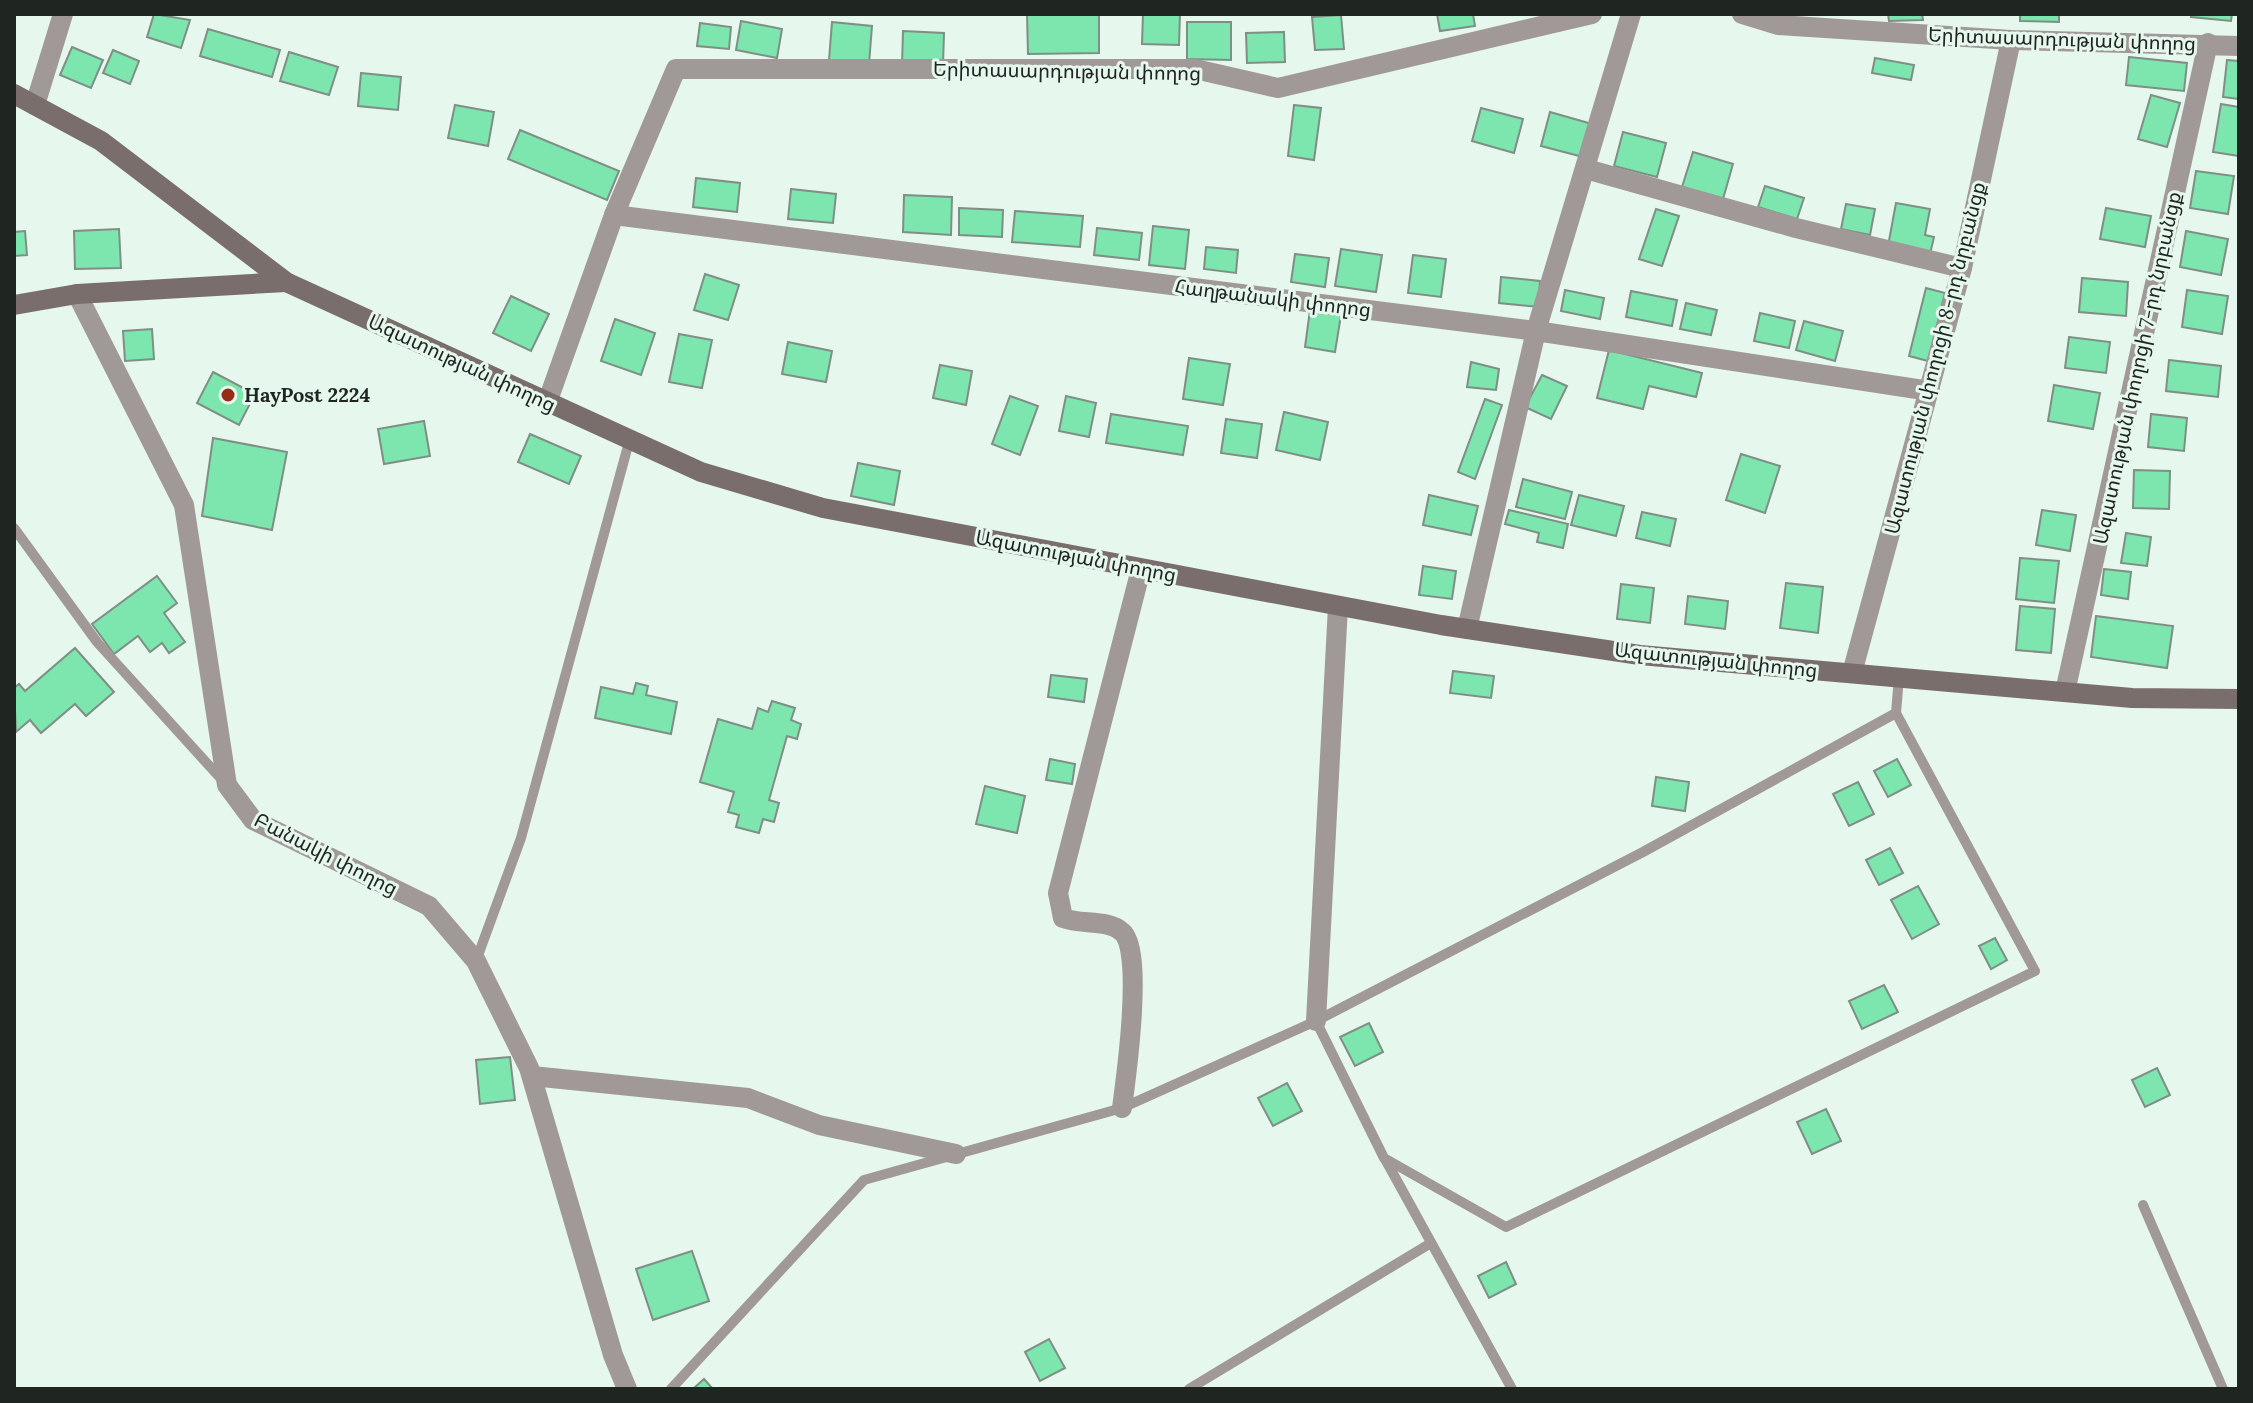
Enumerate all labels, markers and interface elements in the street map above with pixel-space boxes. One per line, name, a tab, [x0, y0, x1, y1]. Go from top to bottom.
street label: Երիտասարդության փողոց	[1928, 21, 2197, 56]
street label: Երիտասարդության փողոց	[933, 56, 1201, 85]
street label: Ազատության փողոցի 8-րդ նրբանցք	[1879, 179, 1990, 537]
street label: Ազատության փողոցի 7-րդ նրբանցք	[2087, 189, 2186, 547]
street label: Հաղթանակի փողոց	[1174, 273, 1373, 322]
street label: Ազատության փողոց	[364, 308, 560, 417]
place label: HayPost 2224	[244, 382, 370, 407]
marker: HayPost 2224	[219, 386, 237, 404]
street label: Ազատության փողոց	[974, 524, 1179, 587]
street label: Ազատության փողոց	[1613, 636, 1819, 683]
street label: Բանակի փողոց	[250, 807, 402, 901]

